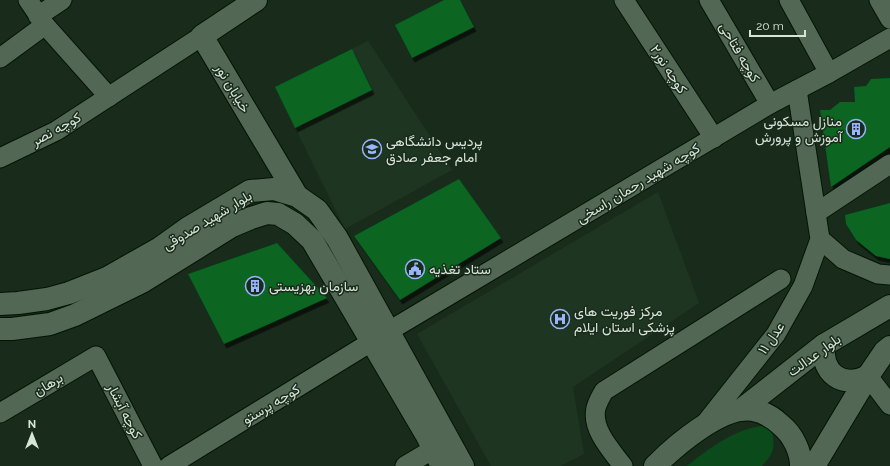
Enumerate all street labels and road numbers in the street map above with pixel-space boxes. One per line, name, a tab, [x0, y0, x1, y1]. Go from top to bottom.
street label: کوچه فتاحی	[715, 19, 764, 86]
street label: کوچه نور۲	[646, 42, 691, 98]
street label: خیابان نور	[211, 60, 254, 116]
street label: کوچه نصر	[28, 109, 85, 151]
street label: کوچه شهید رحمان راسخی	[573, 140, 704, 228]
street label: بلوار شهید صدوقی	[159, 187, 255, 254]
street label: عدل ۱۱	[754, 319, 789, 358]
street label: بلوار عدالت	[784, 330, 844, 380]
street label: برهان	[30, 369, 66, 400]
street label: کوچه آبشار	[102, 380, 146, 442]
street label: کوچه پرستو	[239, 381, 304, 429]

